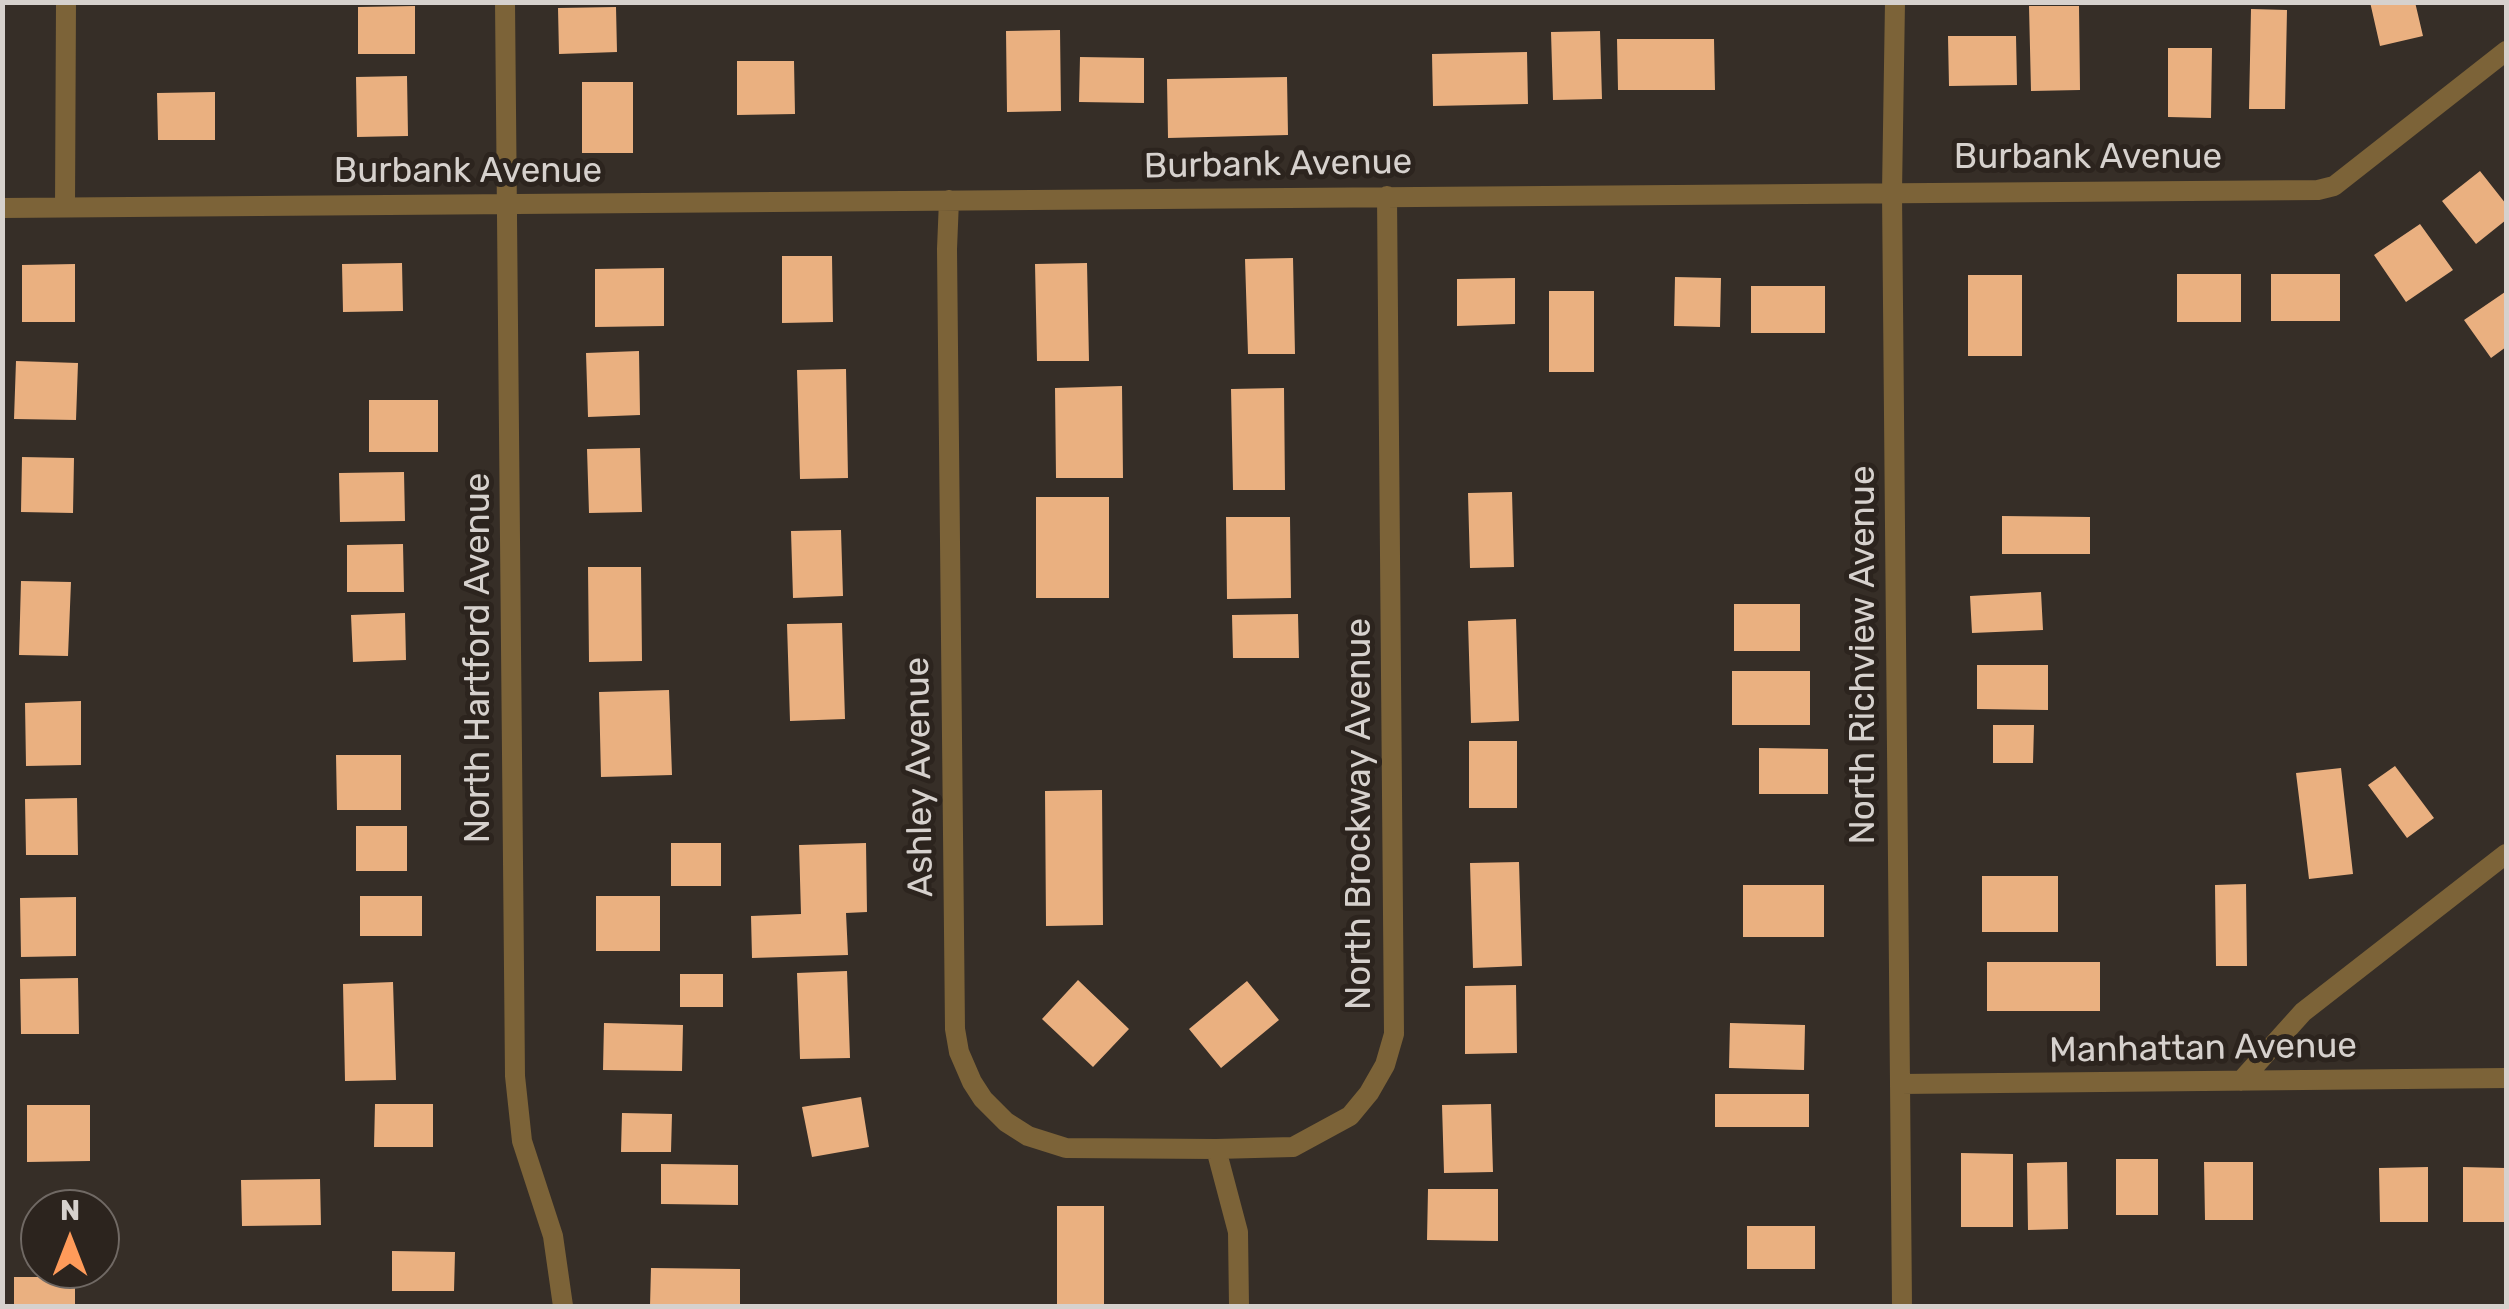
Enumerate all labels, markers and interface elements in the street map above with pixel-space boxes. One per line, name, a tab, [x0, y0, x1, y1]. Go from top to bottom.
street label: Burbank Avenue	[1954, 137, 2222, 179]
street label: Burbank Avenue	[1143, 142, 1413, 188]
street label: Burbank Avenue	[334, 151, 602, 193]
street label: North Richview Avenue	[1843, 465, 1885, 845]
street label: North Hartford Avenue	[458, 473, 500, 843]
street label: North Brockway Avenue	[1339, 618, 1381, 1010]
street label: Ashley Avenue	[897, 656, 943, 898]
street label: Manhattan Avenue	[2049, 1025, 2357, 1073]
north arrow	[20, 1189, 120, 1289]
text: N	[60, 1194, 80, 1227]

